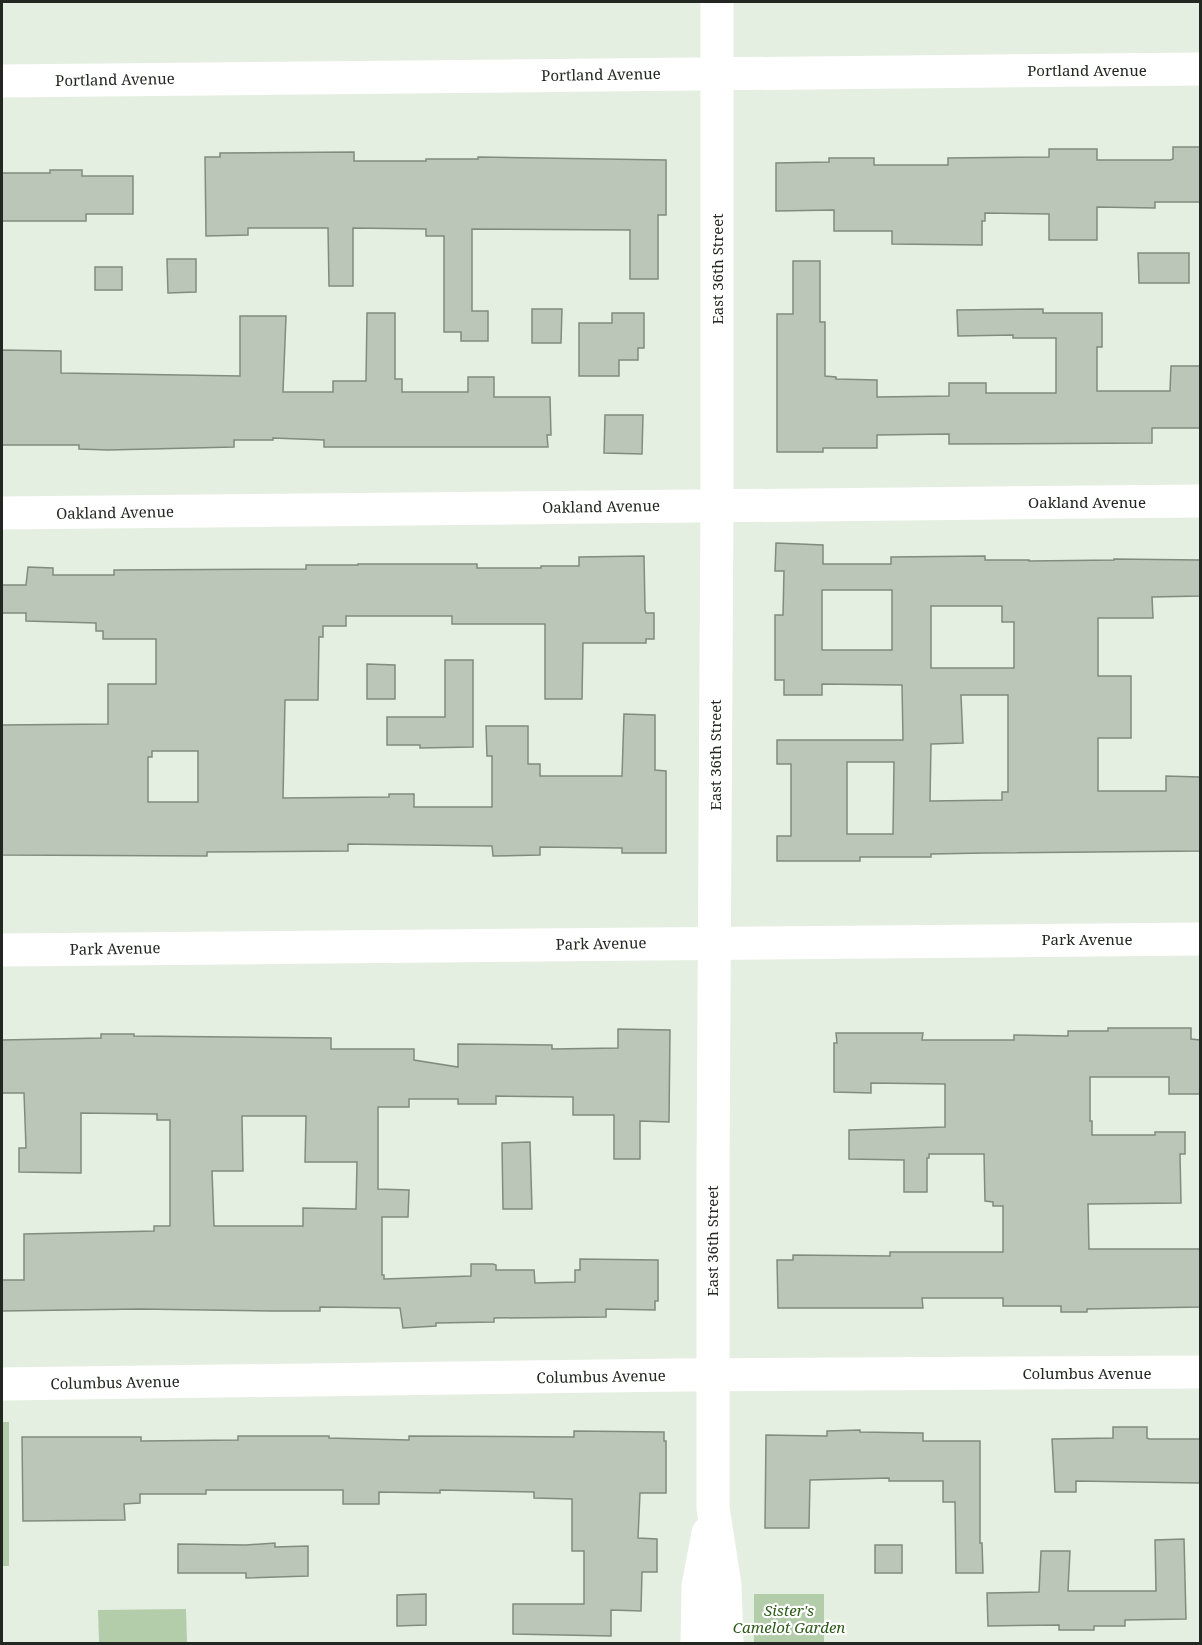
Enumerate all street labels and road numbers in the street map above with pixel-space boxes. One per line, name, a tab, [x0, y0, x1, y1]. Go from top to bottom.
street label: Portland Avenue	[1027, 60, 1147, 80]
street label: Portland Avenue	[541, 63, 661, 85]
street label: Portland Avenue	[55, 68, 175, 90]
street label: East 36th Street	[707, 213, 727, 325]
street label: Oakland Avenue	[1028, 492, 1146, 512]
street label: Oakland Avenue	[542, 495, 660, 517]
street label: Oakland Avenue	[56, 501, 174, 523]
street label: East 36th Street	[705, 699, 725, 811]
street label: Park Avenue	[1042, 929, 1132, 949]
street label: Park Avenue	[555, 932, 647, 954]
street label: Park Avenue	[69, 937, 161, 959]
street label: East 36th Street	[702, 1185, 722, 1297]
street label: Columbus Avenue	[1022, 1363, 1152, 1383]
street label: Columbus Avenue	[536, 1365, 666, 1387]
street label: Columbus Avenue	[50, 1371, 180, 1393]

